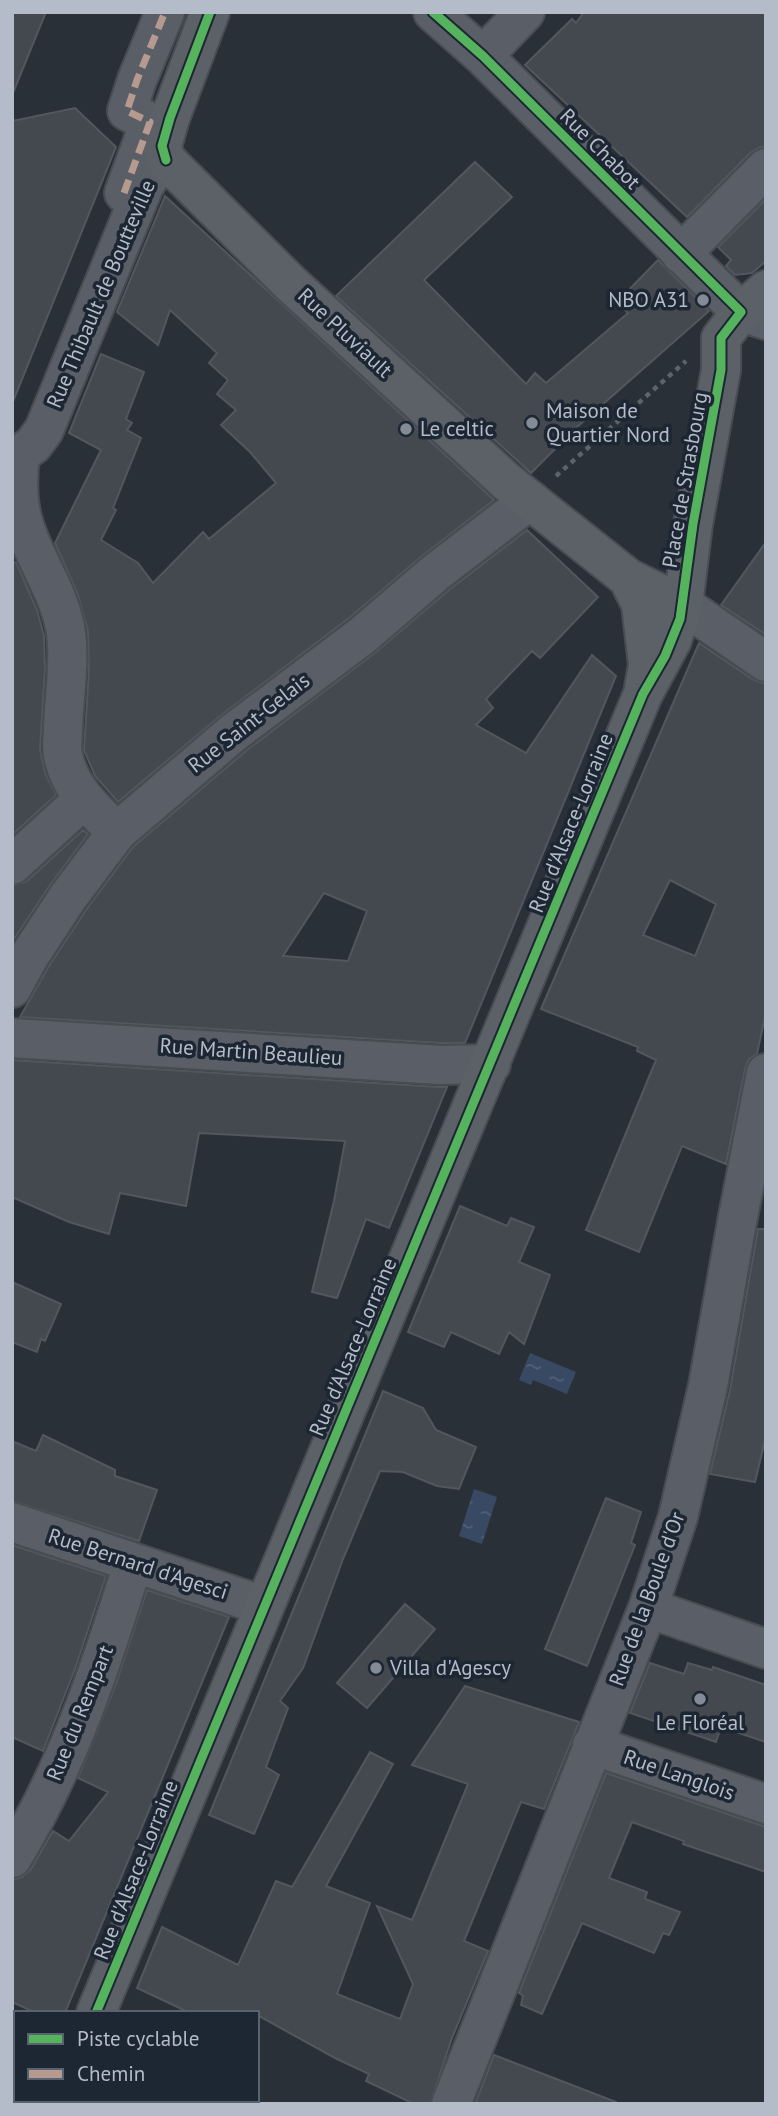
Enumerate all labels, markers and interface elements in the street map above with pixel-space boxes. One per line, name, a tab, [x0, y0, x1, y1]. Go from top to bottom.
street label: Rue Chabot	[554, 103, 646, 195]
street label: Rue Thibault de Boutteville	[40, 176, 161, 412]
street label: Rue Pluviault	[292, 282, 398, 383]
place label: NBO A31	[608, 286, 689, 313]
marker: NBO A31	[695, 292, 711, 308]
street label: Place de Strasbourg	[656, 390, 713, 570]
place label: Maison de Quartier Nord	[546, 397, 670, 448]
place label: Le celtic	[420, 415, 494, 442]
marker: Maison de Quartier Nord	[524, 415, 540, 431]
marker: Le celtic	[398, 421, 414, 437]
street label: Rue Saint-Gelais	[182, 667, 315, 779]
street label: Rue d'Alsace-Lorraine	[522, 729, 619, 917]
street label: Rue Martin Beaulieu	[159, 1032, 343, 1071]
street label: Rue d'Alsace-Lorraine	[303, 1253, 402, 1440]
street label: Rue de la Boule d'Or	[602, 1508, 691, 1690]
street label: Rue Bernard d'Agesci	[45, 1522, 231, 1605]
street label: Rue du Rempart	[40, 1641, 119, 1785]
place label: Villa d'Agescy	[389, 1654, 511, 1681]
marker: Villa d'Agescy	[368, 1660, 384, 1676]
marker: Le Floréal	[692, 1691, 708, 1707]
place label: Le Floréal	[656, 1709, 744, 1736]
street label: Rue Langlois	[620, 1743, 738, 1806]
street label: Rue d'Alsace-Lorraine	[87, 1776, 184, 1964]
legend	[14, 2011, 259, 2102]
text: Piste cyclable	[77, 2025, 199, 2052]
text: Chemin	[77, 2060, 145, 2087]

